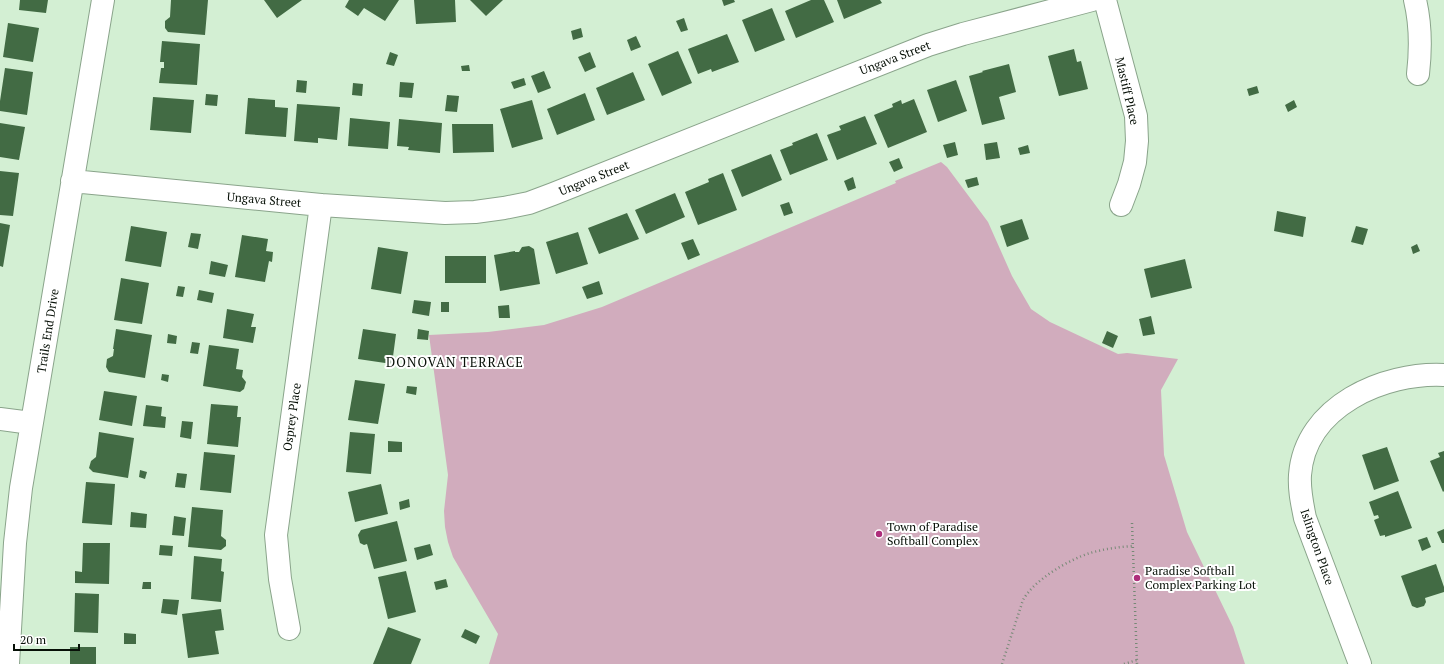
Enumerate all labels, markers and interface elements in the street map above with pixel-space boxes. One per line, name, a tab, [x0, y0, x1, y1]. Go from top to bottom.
street label: Ungava Street	[857, 37, 933, 78]
street label: Mastiff Place	[1112, 56, 1143, 126]
street label: Ungava Street	[556, 156, 632, 198]
street label: Ungava Street	[226, 189, 302, 210]
street label: Trails End Drive	[33, 288, 62, 374]
district label: DONOVAN TERRACE	[386, 353, 524, 371]
street label: Osprey Place	[279, 382, 304, 452]
street label: Islington Place	[1297, 507, 1337, 587]
place label: Town of Paradise Softball Complex	[887, 519, 979, 548]
marker: Town of Paradise Softball Complex	[874, 529, 884, 539]
place label: Paradise Softball Complex Parking Lot	[1145, 563, 1257, 592]
marker: Paradise Softball Complex Parking Lot	[1132, 573, 1142, 583]
scale bar	[14, 626, 79, 652]
text: 20 m	[20, 632, 47, 647]

